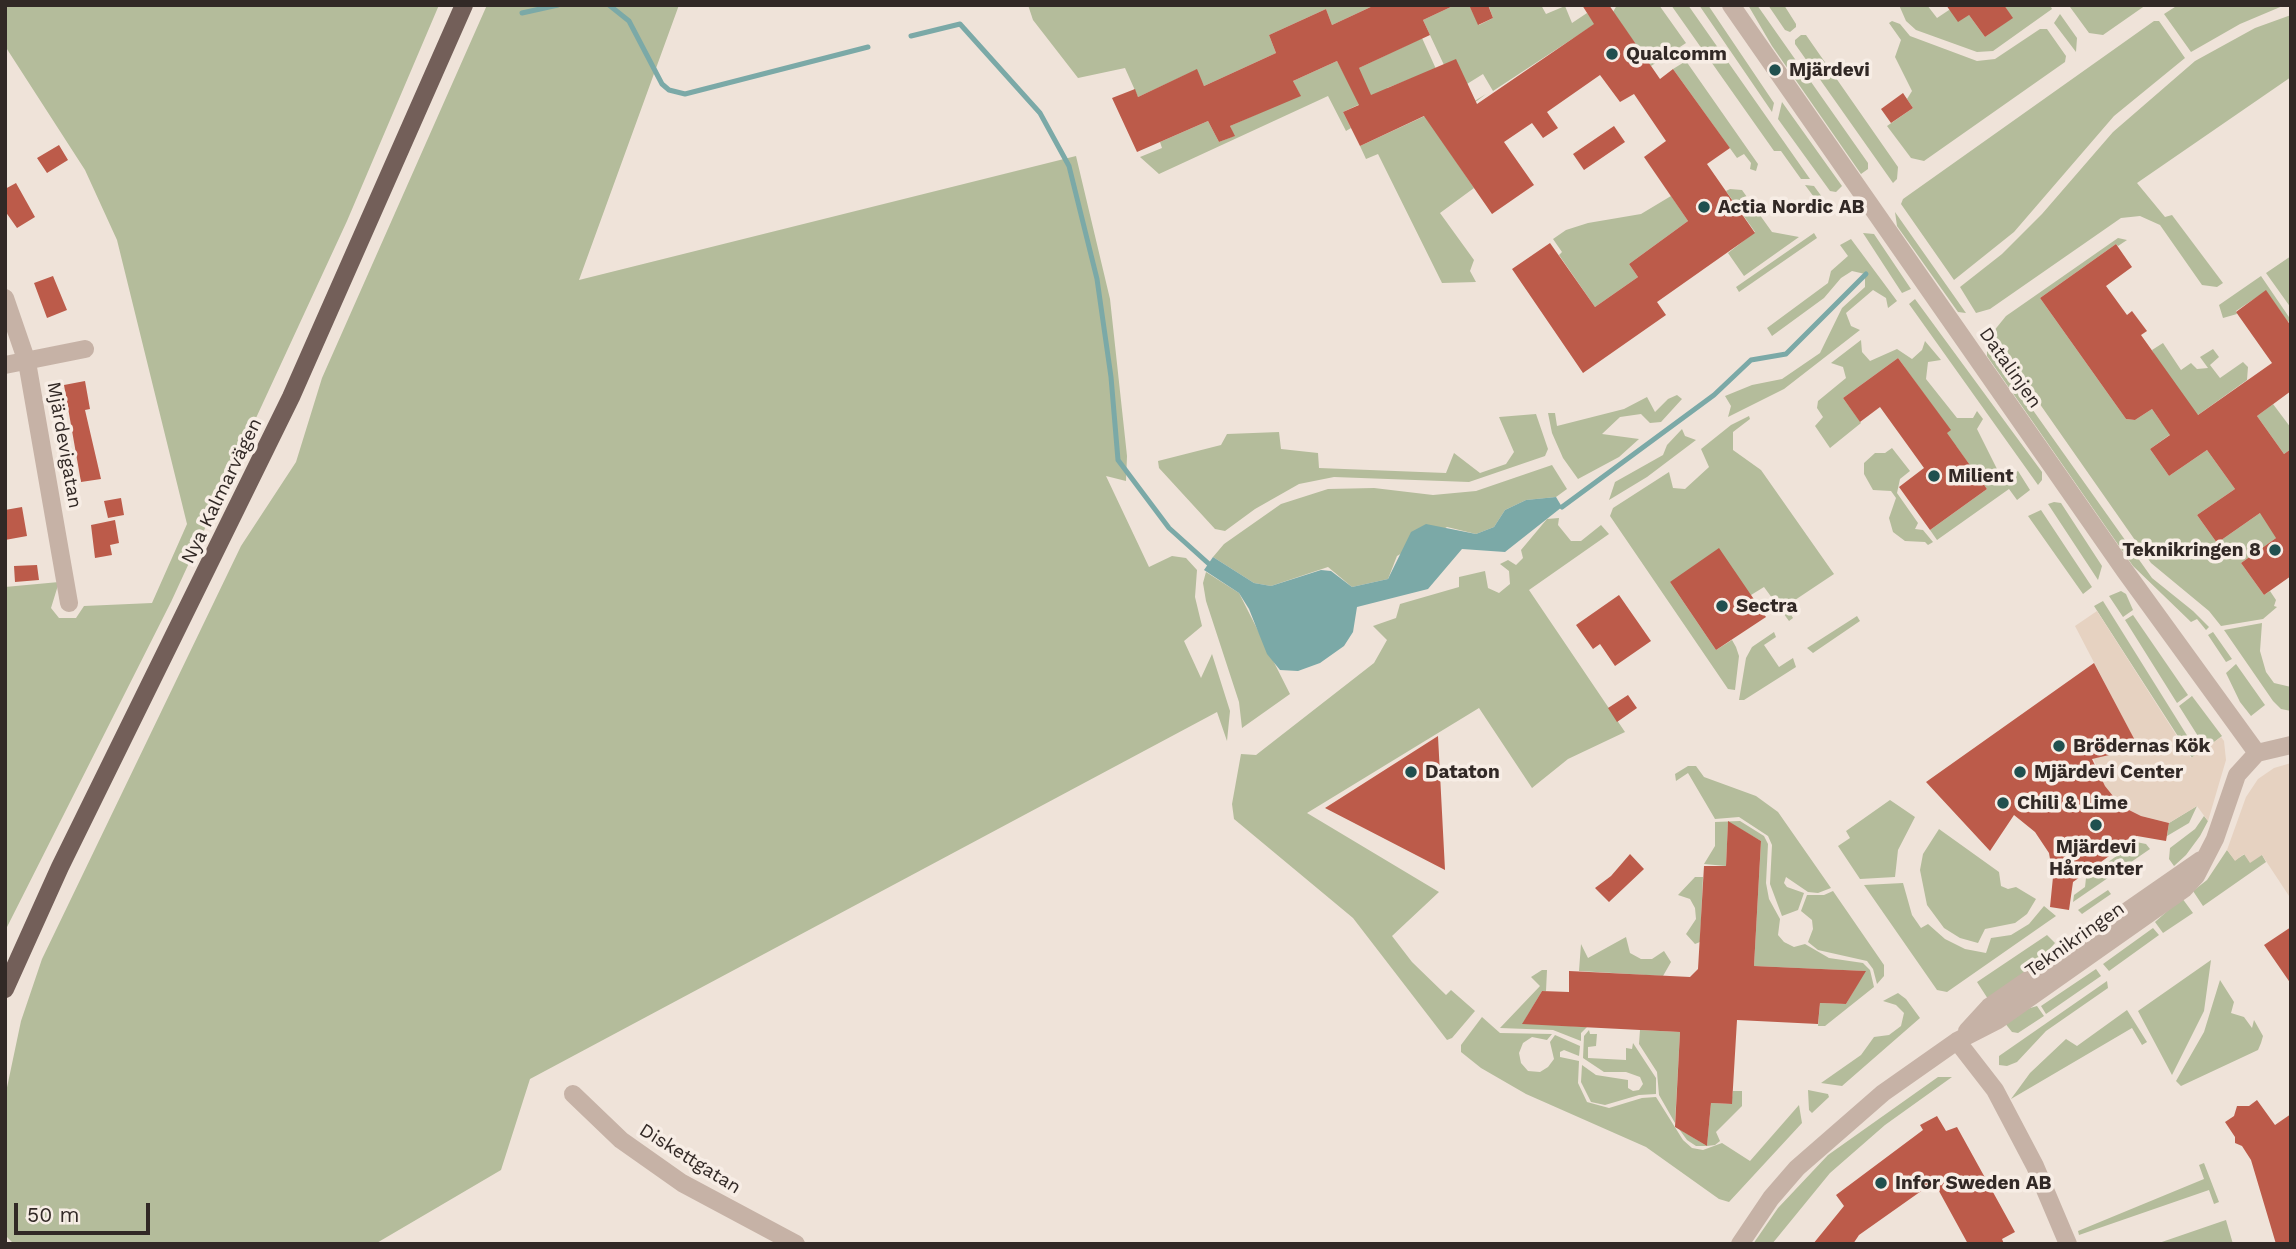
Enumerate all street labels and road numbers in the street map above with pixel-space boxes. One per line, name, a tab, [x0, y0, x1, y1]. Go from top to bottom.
street label: Datalinjen	[1974, 323, 2046, 413]
street label: Mjärdevigatan	[42, 380, 86, 510]
street label: Nya Kalmarvägen	[177, 414, 267, 568]
street label: Teknikringen	[2021, 897, 2129, 983]
street label: Diskettgatan	[635, 1119, 745, 1199]

